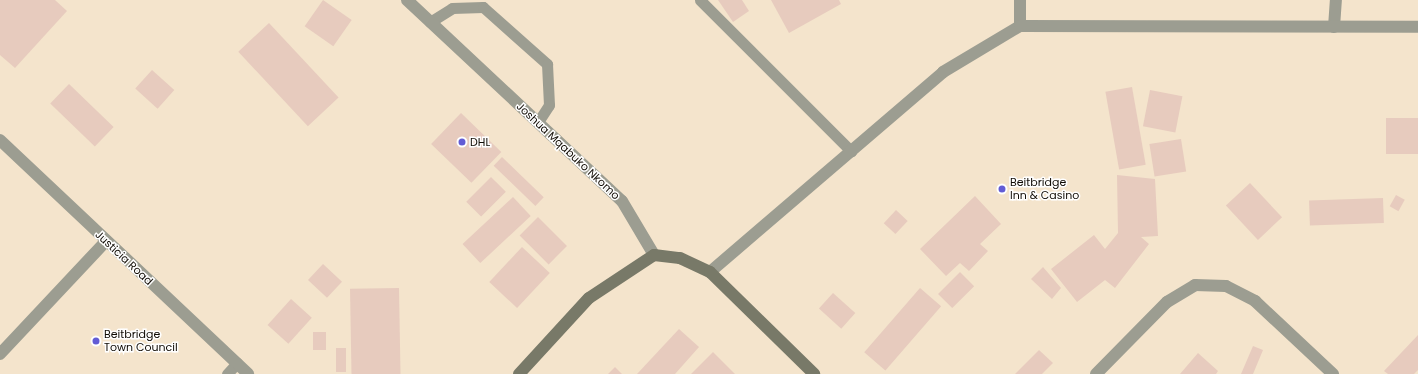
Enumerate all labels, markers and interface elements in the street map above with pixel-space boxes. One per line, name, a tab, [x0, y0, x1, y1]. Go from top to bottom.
street label: Joshua Mqabuko Nkomo	[514, 100, 622, 202]
place label: DHL	[470, 135, 490, 149]
marker: DHL	[457, 137, 467, 147]
place label: Beitbridge Inn & Casino	[1010, 176, 1079, 202]
marker: Beitbridge Inn & Casino	[997, 184, 1007, 194]
street label: Justicia Road	[93, 228, 155, 288]
place label: Beitbridge Town Council	[104, 328, 178, 354]
marker: Beitbridge Town Council	[91, 336, 101, 346]

